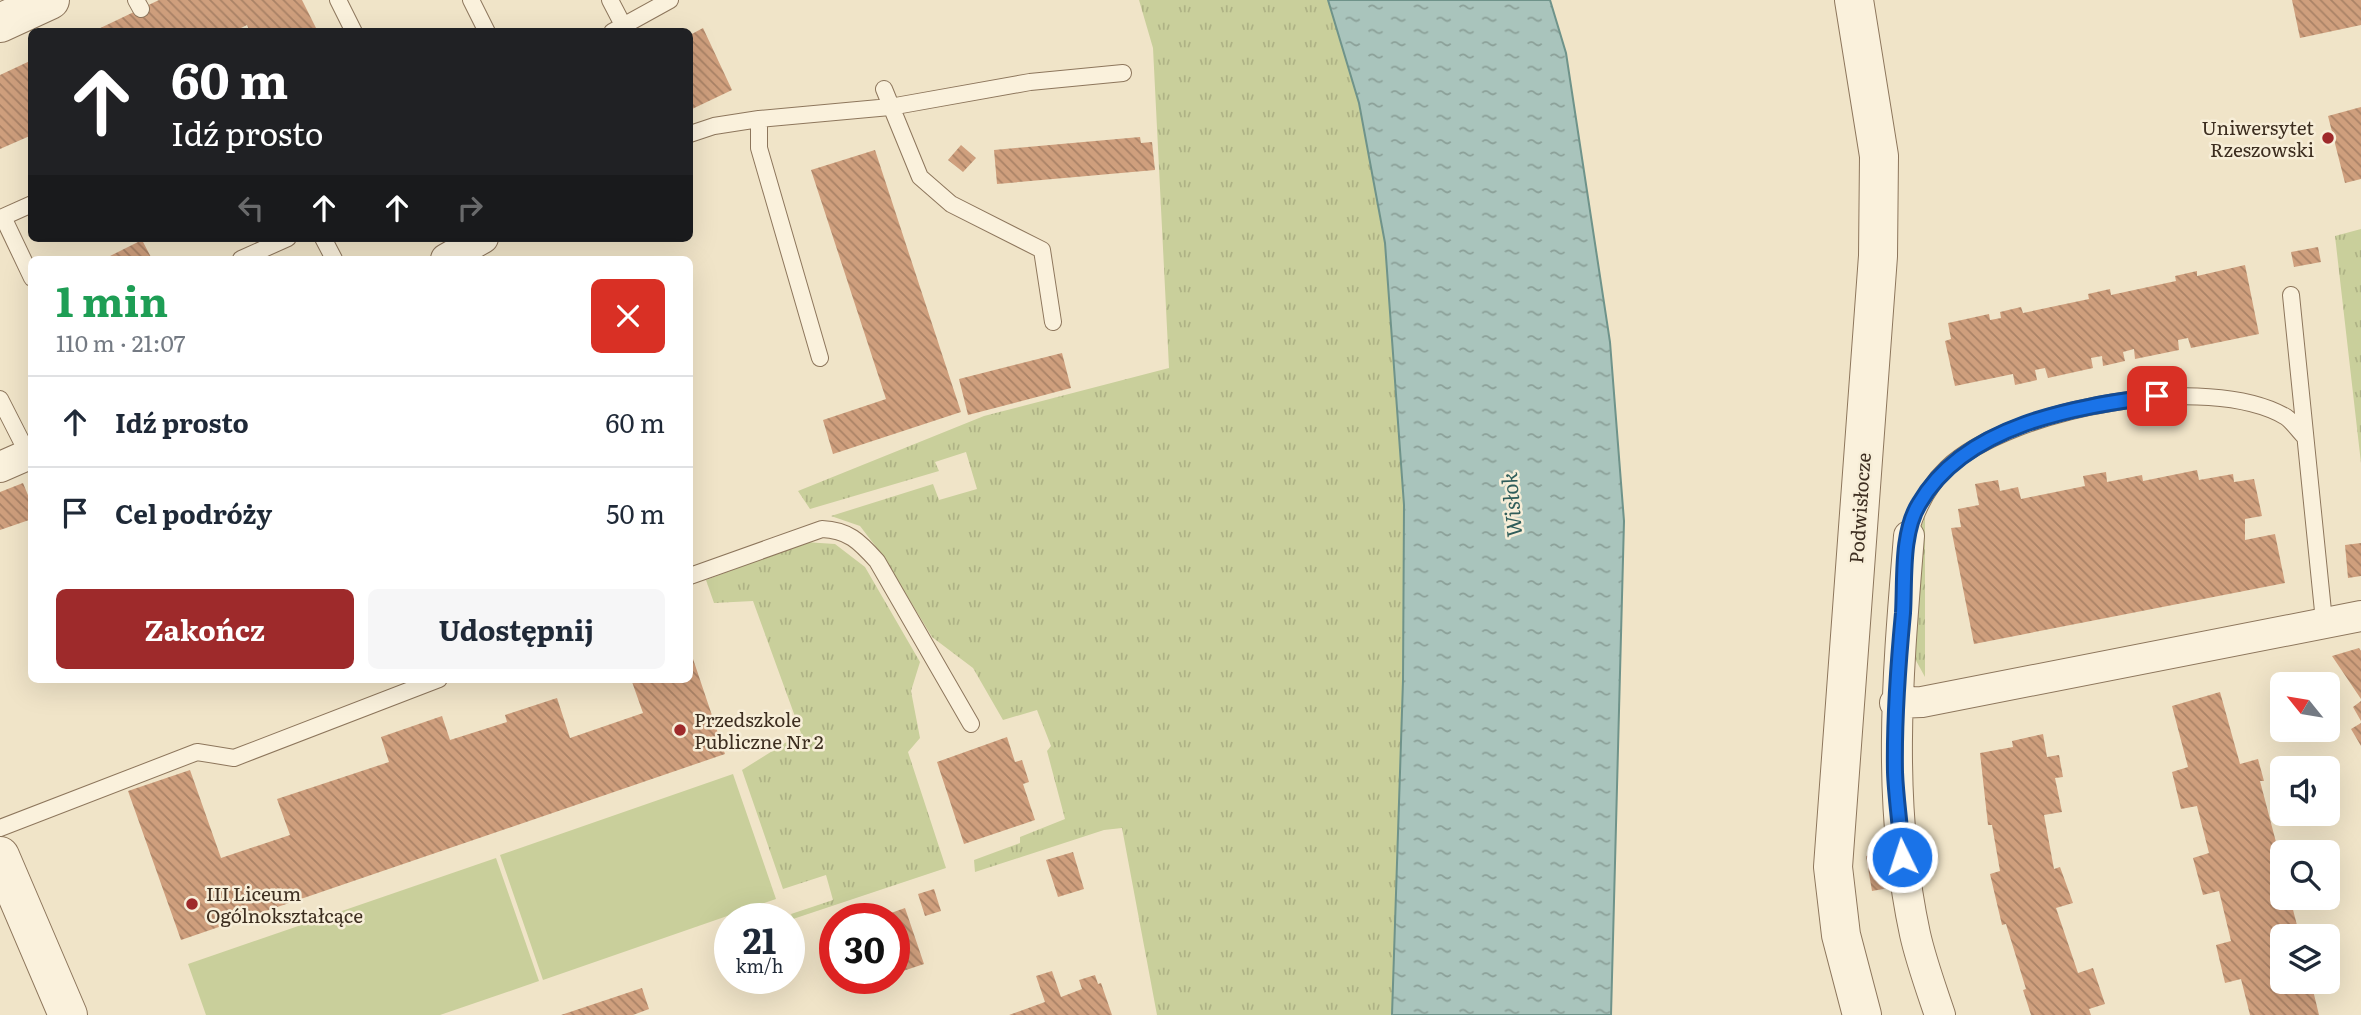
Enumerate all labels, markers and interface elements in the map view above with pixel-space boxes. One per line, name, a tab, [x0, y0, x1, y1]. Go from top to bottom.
text: 60 m	[171, 41, 288, 114]
icon: ahead	[56, 56, 147, 147]
text: Idź prosto	[171, 108, 323, 156]
place label: Uniwersytet Rzeszowski	[2202, 113, 2314, 163]
marker: Uniwersytet Rzeszowski	[2320, 130, 2336, 146]
icon: left	[232, 189, 270, 227]
icon: ahead	[305, 189, 343, 227]
icon: ahead	[378, 189, 416, 227]
icon: right	[451, 189, 489, 227]
text: 1 min	[56, 268, 168, 330]
button: close	[591, 279, 665, 353]
text: 110 m · 21:07	[56, 325, 185, 359]
pin	[2127, 366, 2187, 426]
icon: arrive	[2138, 377, 2176, 415]
text: Idź prosto	[115, 402, 249, 441]
text: 60 m	[606, 402, 665, 441]
icon: ahead	[56, 403, 94, 441]
street label: Podwisłocze	[1841, 451, 1877, 564]
water label: Wisłok	[1492, 471, 1528, 539]
text: Cel podróży	[115, 493, 272, 532]
text: 50 m	[606, 493, 665, 532]
icon: arrive	[56, 494, 94, 532]
button: Zakończ	[56, 589, 354, 669]
button: Udostępnij	[368, 589, 665, 669]
north arrow	[2270, 672, 2340, 742]
map controls	[2270, 672, 2340, 994]
place label: Przedszkole Publiczne Nr 2	[694, 705, 824, 755]
marker: Przedszkole Publiczne Nr 2	[672, 722, 688, 738]
button: sound	[2270, 756, 2340, 826]
position arrow	[1865, 820, 1939, 894]
button: search	[2270, 840, 2340, 910]
place label: III Liceum Ogólnokształcące	[206, 879, 363, 929]
marker: III Liceum Ogólnokształcące	[184, 896, 200, 912]
speed limit sign: 30	[819, 903, 910, 994]
text: 21	[743, 913, 776, 965]
button: layers	[2270, 924, 2340, 994]
text: km/h	[736, 952, 783, 979]

